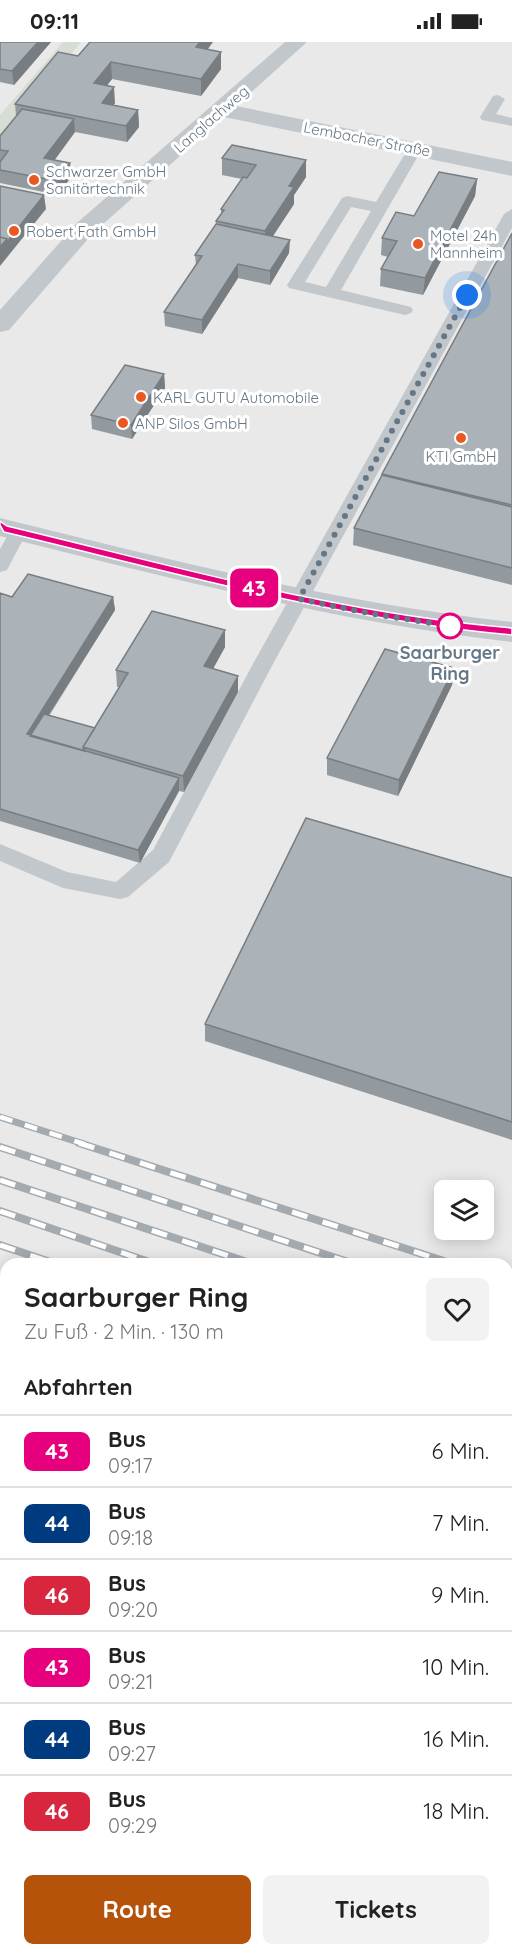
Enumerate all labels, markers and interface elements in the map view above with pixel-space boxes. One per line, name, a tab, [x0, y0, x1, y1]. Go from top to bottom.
text: 09:11	[30, 7, 79, 35]
street label: Langlachweg	[170, 81, 252, 157]
street label: Lembacher Straße	[302, 117, 432, 161]
place label: Schwarzer GmbH Sanitärtechnik	[46, 162, 166, 198]
marker: Schwarzer GmbH Sanitärtechnik	[27, 173, 41, 187]
place label: Robert Fath GmbH	[26, 222, 157, 241]
marker: Robert Fath GmbH	[7, 224, 21, 238]
place label: Motel 24h Mannheim	[430, 226, 503, 262]
marker: Motel 24h Mannheim	[411, 237, 425, 251]
your location	[452, 280, 482, 310]
place label: KARL GUTU Automobile	[153, 388, 319, 407]
marker: KARL GUTU Automobile	[134, 390, 148, 404]
place label: ANP Silos GmbH	[135, 414, 248, 433]
marker: ANP Silos GmbH	[116, 416, 130, 430]
marker: KTI GmbH	[454, 431, 468, 445]
place label: KTI GmbH	[425, 447, 497, 466]
line badge: 43	[227, 568, 281, 608]
text: 43	[242, 575, 266, 601]
marker: Saarburger Ring	[437, 613, 463, 639]
place label: Saarburger Ring	[400, 641, 500, 685]
map controls	[434, 1180, 494, 1240]
button: layers	[434, 1180, 494, 1240]
button: heart	[426, 1278, 489, 1341]
text: Saarburger Ring	[24, 1279, 248, 1314]
text: Zu Fuß · 2 Min. · 130 m	[24, 1319, 224, 1344]
text: Abfahrten	[24, 1373, 133, 1401]
text: Bus	[108, 1425, 146, 1453]
text: 6 Min.	[432, 1437, 489, 1465]
text: 43	[45, 1438, 69, 1464]
text: 09:17	[108, 1453, 152, 1478]
text: Bus	[108, 1497, 146, 1525]
text: 7 Min.	[432, 1509, 489, 1537]
text: 44	[45, 1510, 69, 1536]
text: 09:18	[108, 1525, 153, 1550]
text: Bus	[108, 1569, 146, 1597]
text: 9 Min.	[431, 1581, 489, 1609]
text: 46	[45, 1582, 69, 1608]
text: 09:20	[108, 1597, 158, 1622]
text: Bus	[108, 1641, 146, 1669]
text: 10 Min.	[422, 1653, 489, 1681]
text: 43	[45, 1654, 69, 1680]
text: 09:21	[108, 1669, 153, 1694]
text: Bus	[108, 1713, 146, 1741]
text: 16 Min.	[423, 1725, 489, 1753]
text: 44	[45, 1726, 69, 1752]
text: 09:27	[108, 1741, 156, 1766]
text: Bus	[108, 1785, 146, 1813]
text: 18 Min.	[423, 1797, 489, 1825]
text: 46	[45, 1798, 69, 1824]
text: 09:29	[108, 1813, 157, 1838]
button: Route	[24, 1875, 251, 1944]
button: Tickets	[263, 1875, 489, 1944]

